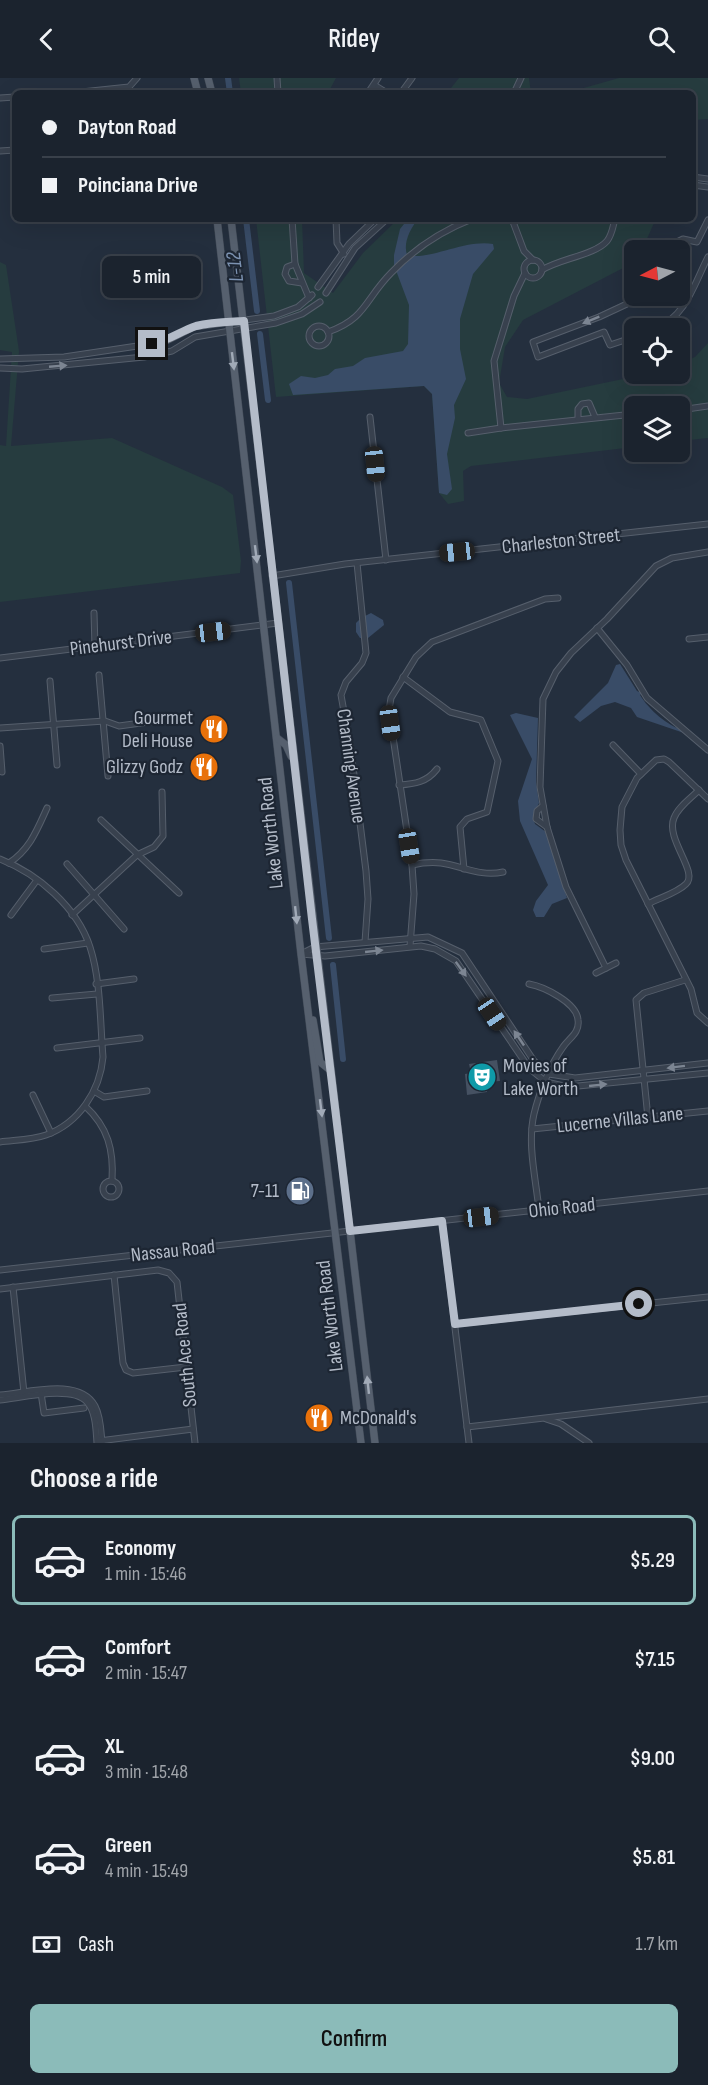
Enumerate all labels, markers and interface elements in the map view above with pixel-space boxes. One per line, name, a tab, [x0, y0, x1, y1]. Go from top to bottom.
icon: back	[30, 23, 63, 56]
text: Ridey	[328, 23, 380, 55]
icon: search	[645, 23, 678, 56]
text: Dayton Road	[78, 114, 176, 141]
text: Poinciana Drive	[78, 172, 198, 199]
north arrow	[624, 240, 690, 306]
map controls	[624, 240, 690, 462]
water label: L-12	[221, 250, 249, 283]
callout: 5 min	[102, 257, 201, 299]
text: 5 min	[133, 265, 170, 289]
one-way arrow	[582, 315, 600, 325]
button: locate	[624, 318, 690, 384]
route end	[138, 330, 165, 357]
one-way arrow	[229, 351, 238, 370]
one-way arrow	[49, 361, 68, 371]
button: layers	[624, 396, 690, 462]
car	[364, 445, 386, 483]
street label: Charleston Street	[501, 523, 621, 559]
car	[438, 541, 476, 563]
one-way arrow	[251, 545, 261, 564]
car	[194, 621, 232, 643]
street label: Pinehurst Drive	[69, 625, 173, 661]
car	[379, 704, 401, 742]
place label: Gourmet Deli House	[122, 706, 193, 753]
street label: Channing Avenue	[331, 707, 371, 825]
restaurant icon: Gourmet Deli House	[198, 713, 230, 745]
restaurant icon: Glizzy Godz	[188, 751, 220, 783]
place label: Glizzy Godz	[106, 755, 183, 779]
street label: Lake Worth Road	[253, 776, 289, 890]
car	[397, 827, 421, 865]
one-way arrow	[292, 906, 301, 925]
one-way arrow	[364, 946, 383, 956]
one-way arrow	[455, 960, 467, 976]
car	[474, 994, 510, 1034]
one-way arrow	[513, 1030, 525, 1046]
place label: Movies of Lake Worth	[503, 1054, 578, 1101]
theatre icon: Movies of Lake Worth	[466, 1061, 498, 1093]
one-way arrow	[666, 1062, 685, 1072]
one-way arrow	[588, 1080, 607, 1090]
one-way arrow	[316, 1099, 325, 1118]
street label: Lucerne Villas Lane	[556, 1101, 684, 1139]
fuel station icon: 7-11	[284, 1175, 316, 1207]
place label: 7-11	[251, 1179, 279, 1203]
street label: Ohio Road	[527, 1193, 597, 1223]
car	[462, 1206, 500, 1228]
street label: Nassau Road	[130, 1235, 216, 1267]
street label: Lake Worth Road	[311, 1259, 349, 1373]
route start	[625, 1290, 652, 1317]
street label: South Ace Road	[168, 1302, 202, 1408]
one-way arrow	[363, 1375, 373, 1394]
restaurant icon: McDonald's	[303, 1402, 335, 1434]
place label: McDonald's	[340, 1406, 417, 1430]
text: Choose a ride	[30, 1463, 158, 1495]
icon: car	[33, 1533, 87, 1587]
text: Economy	[105, 1535, 176, 1562]
text: $5.29	[630, 1547, 675, 1574]
text: 1 min · 15:46	[105, 1562, 187, 1586]
icon: car	[33, 1632, 87, 1686]
text: Comfort	[105, 1634, 171, 1661]
text: $7.15	[634, 1646, 675, 1673]
text: 2 min · 15:47	[105, 1661, 187, 1685]
icon: car	[33, 1731, 87, 1785]
text: XL	[105, 1733, 124, 1760]
text: $9.00	[630, 1745, 675, 1772]
text: 3 min · 15:48	[105, 1760, 188, 1784]
icon: car	[33, 1830, 87, 1884]
text: Green	[105, 1832, 152, 1859]
text: $5.81	[632, 1844, 675, 1871]
text: 4 min · 15:49	[105, 1859, 188, 1883]
icon: cash	[30, 1928, 63, 1961]
text: Cash	[78, 1931, 114, 1958]
text: 1.7 km	[636, 1932, 678, 1956]
button: Confirm	[30, 2004, 678, 2073]

